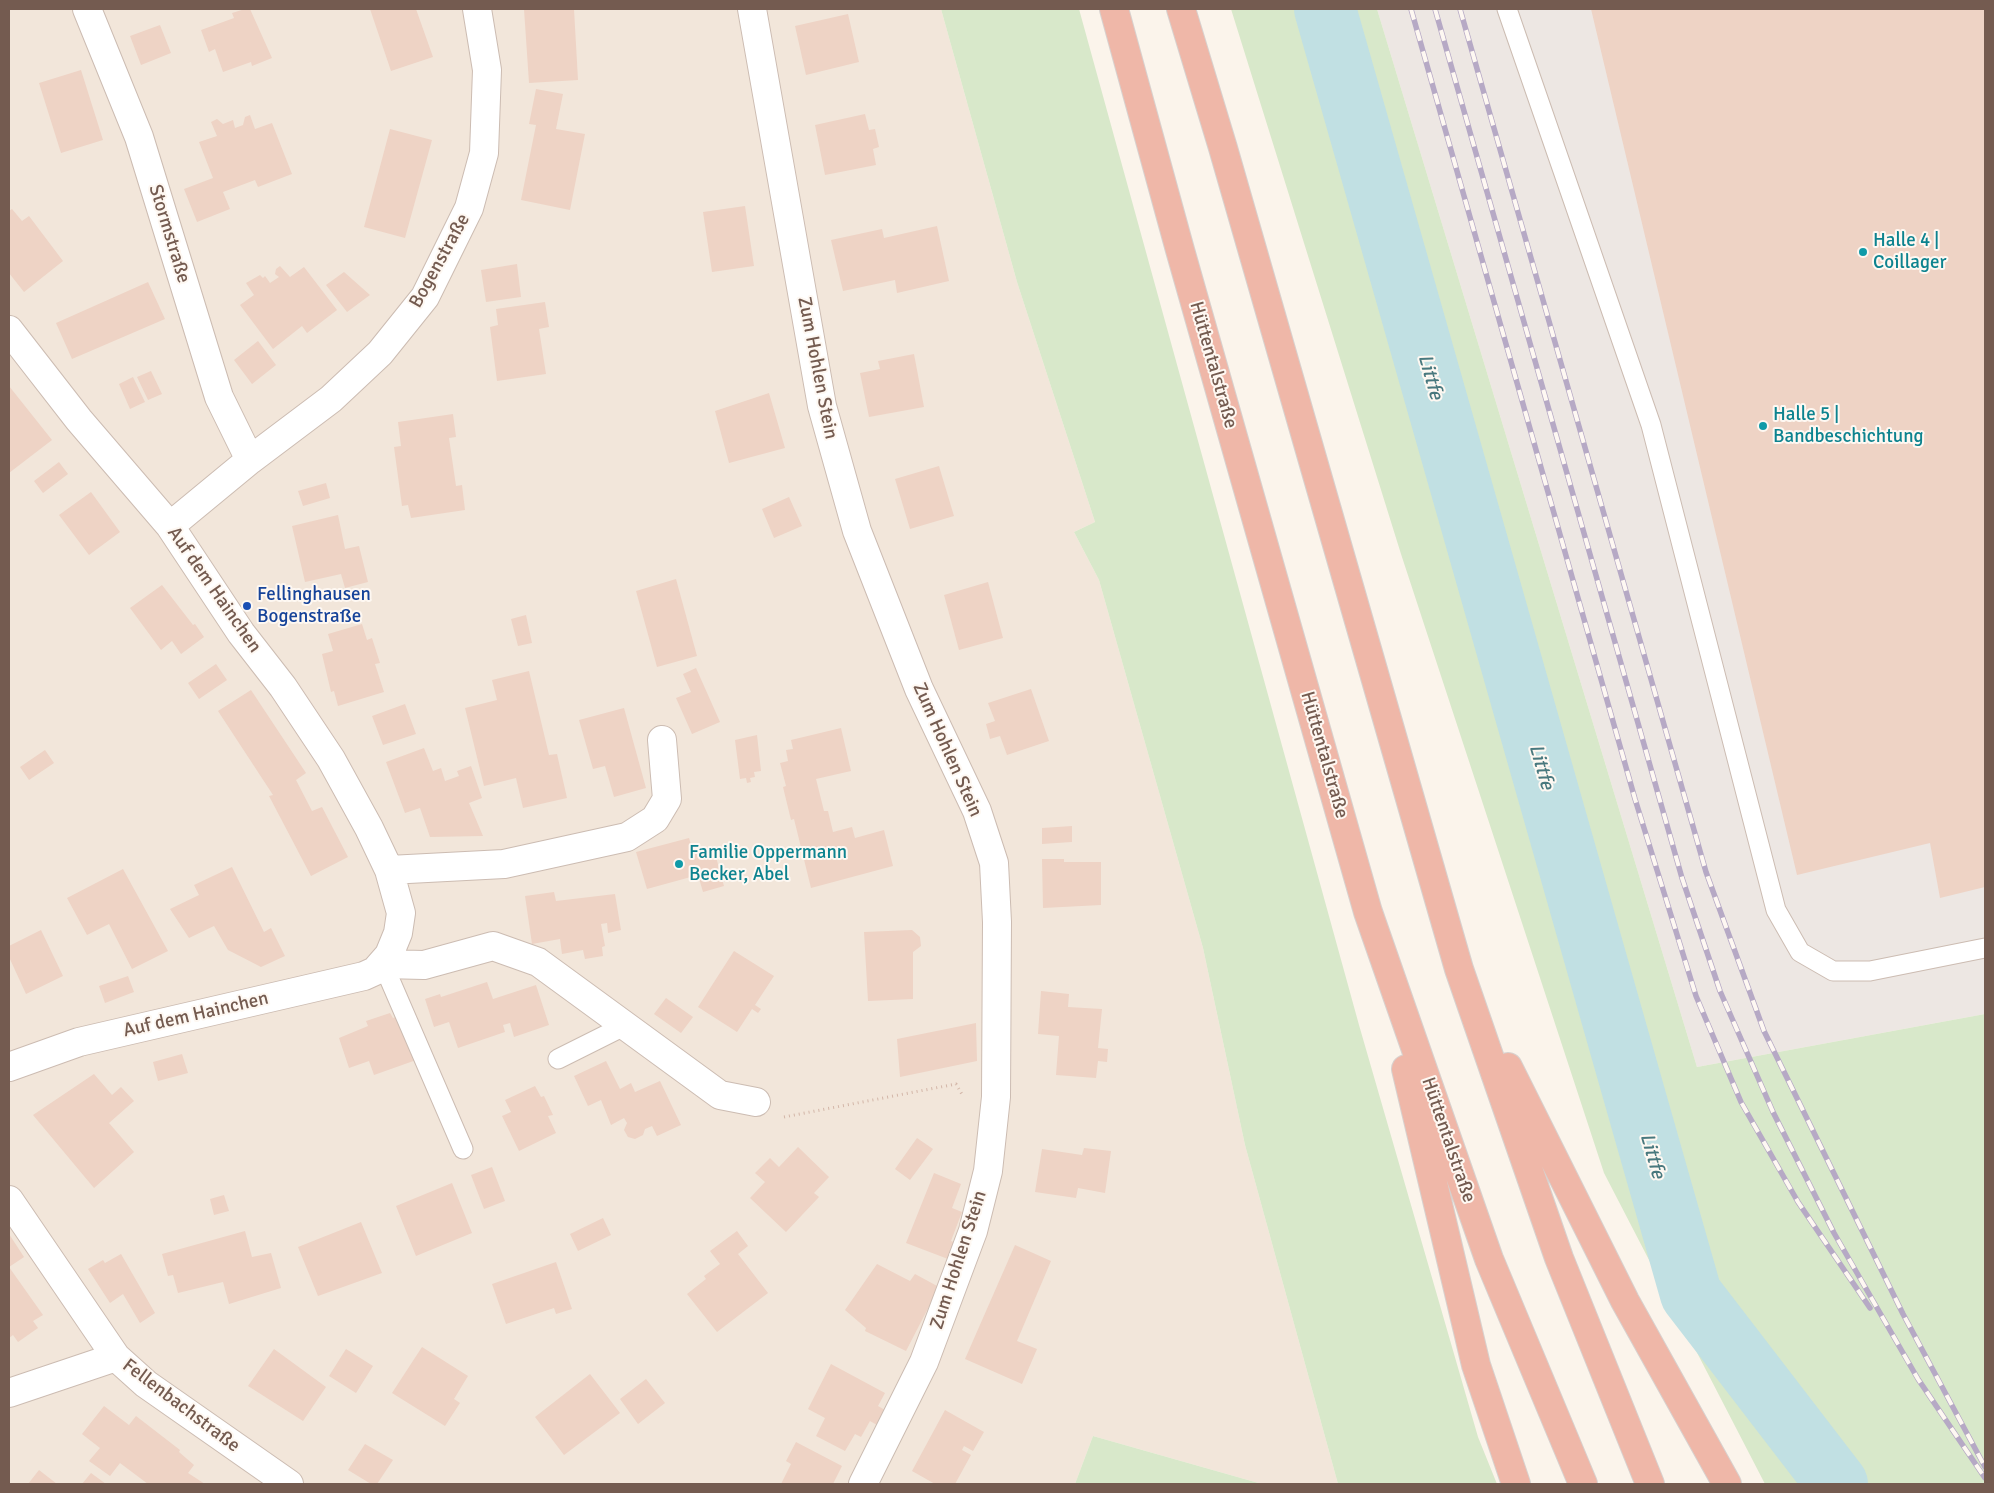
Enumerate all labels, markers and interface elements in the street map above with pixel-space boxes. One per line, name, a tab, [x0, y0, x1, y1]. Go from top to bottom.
street label: Stormstraße	[143, 182, 195, 286]
street label: Bogenstraße	[405, 210, 475, 312]
place label: Halle 4 | Coillager	[1873, 230, 1946, 274]
marker: Halle 4 | Coillager	[1857, 246, 1869, 258]
street label: Zum Hohlen Stein	[792, 295, 842, 441]
street label: Hüttentalstraße	[1184, 299, 1242, 431]
water label: Littfe	[1412, 351, 1448, 403]
place label: Halle 5 | Bandbeschichtung	[1773, 404, 1924, 448]
marker: Halle 5 | Bandbeschichtung	[1757, 420, 1769, 432]
street label: Auf dem Hainchen	[162, 523, 266, 657]
place label: Fellinghausen Bogenstraße	[257, 584, 371, 628]
marker: Fellinghausen Bogenstraße	[241, 600, 253, 612]
street label: Zum Hohlen Stein	[907, 679, 987, 821]
street label: Hüttentalstraße	[1295, 689, 1353, 821]
water label: Littfe	[1523, 741, 1559, 793]
place label: Familie Oppermann Becker, Abel	[689, 842, 847, 886]
marker: Familie Oppermann Becker, Abel	[673, 858, 685, 870]
street label: Auf dem Hainchen	[121, 987, 271, 1043]
street label: Hüttentalstraße	[1416, 1074, 1480, 1206]
water label: Littfe	[1634, 1130, 1670, 1182]
street label: Zum Hohlen Stein	[926, 1188, 992, 1332]
street label: Fellenbachstraße	[118, 1354, 244, 1458]

